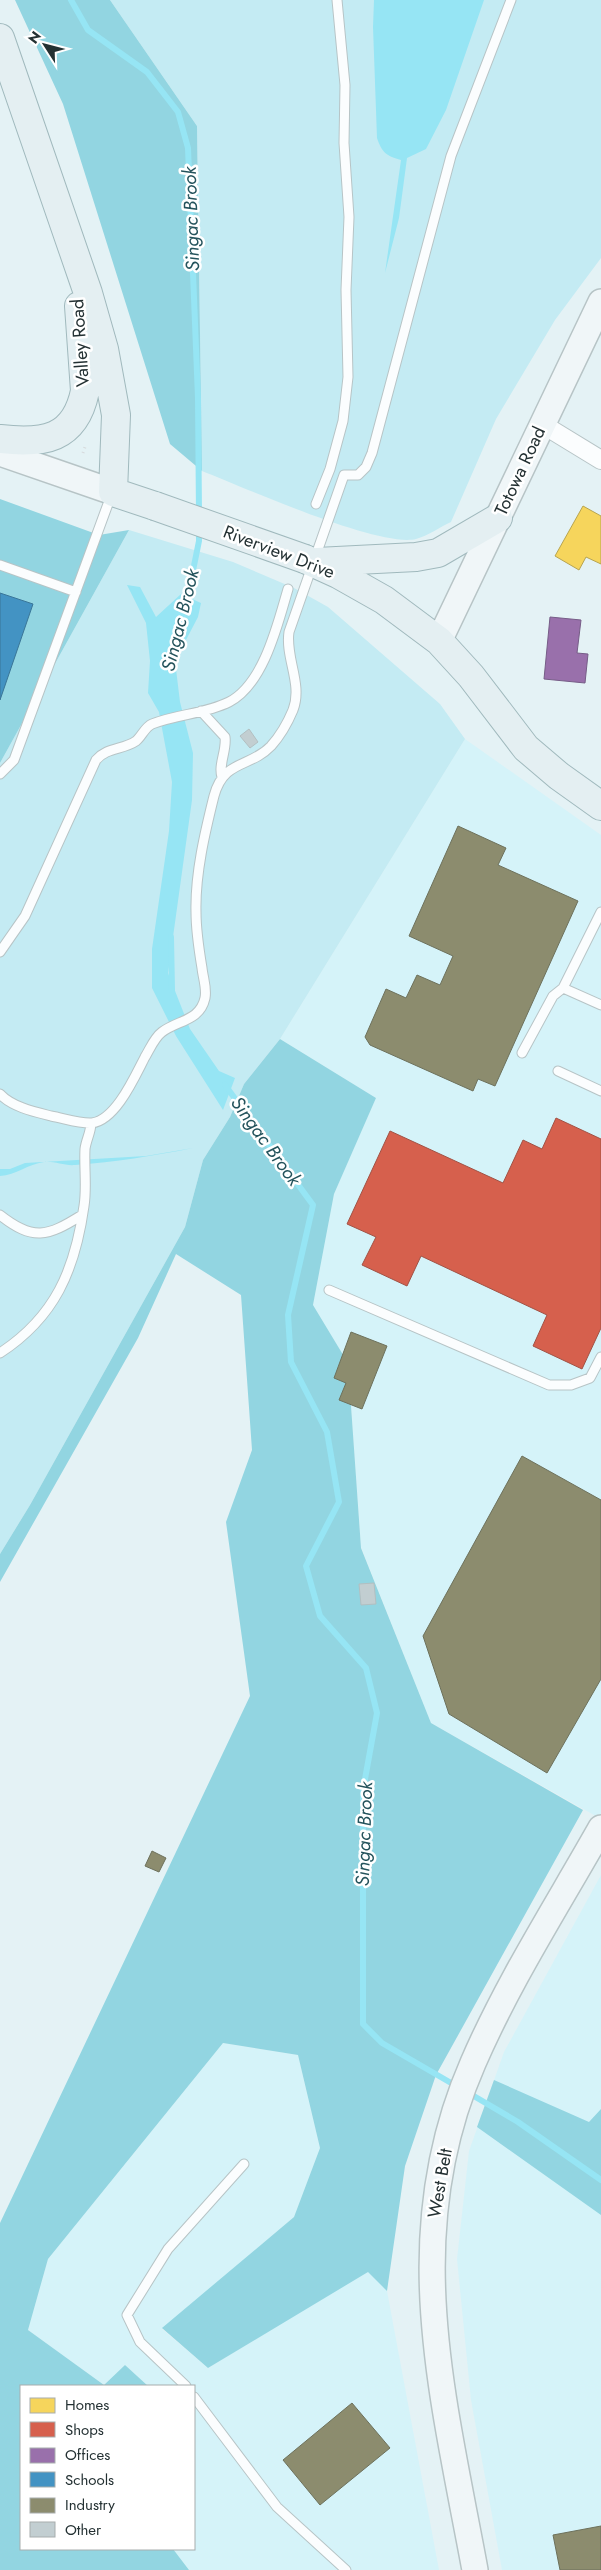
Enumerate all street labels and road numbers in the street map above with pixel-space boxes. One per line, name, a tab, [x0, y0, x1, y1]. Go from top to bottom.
street label: Valley Road	[64, 298, 96, 388]
street label: Totowa Road	[488, 422, 552, 520]
street label: Riverview Drive	[219, 519, 339, 585]
street label: West Belt	[421, 2145, 459, 2220]

